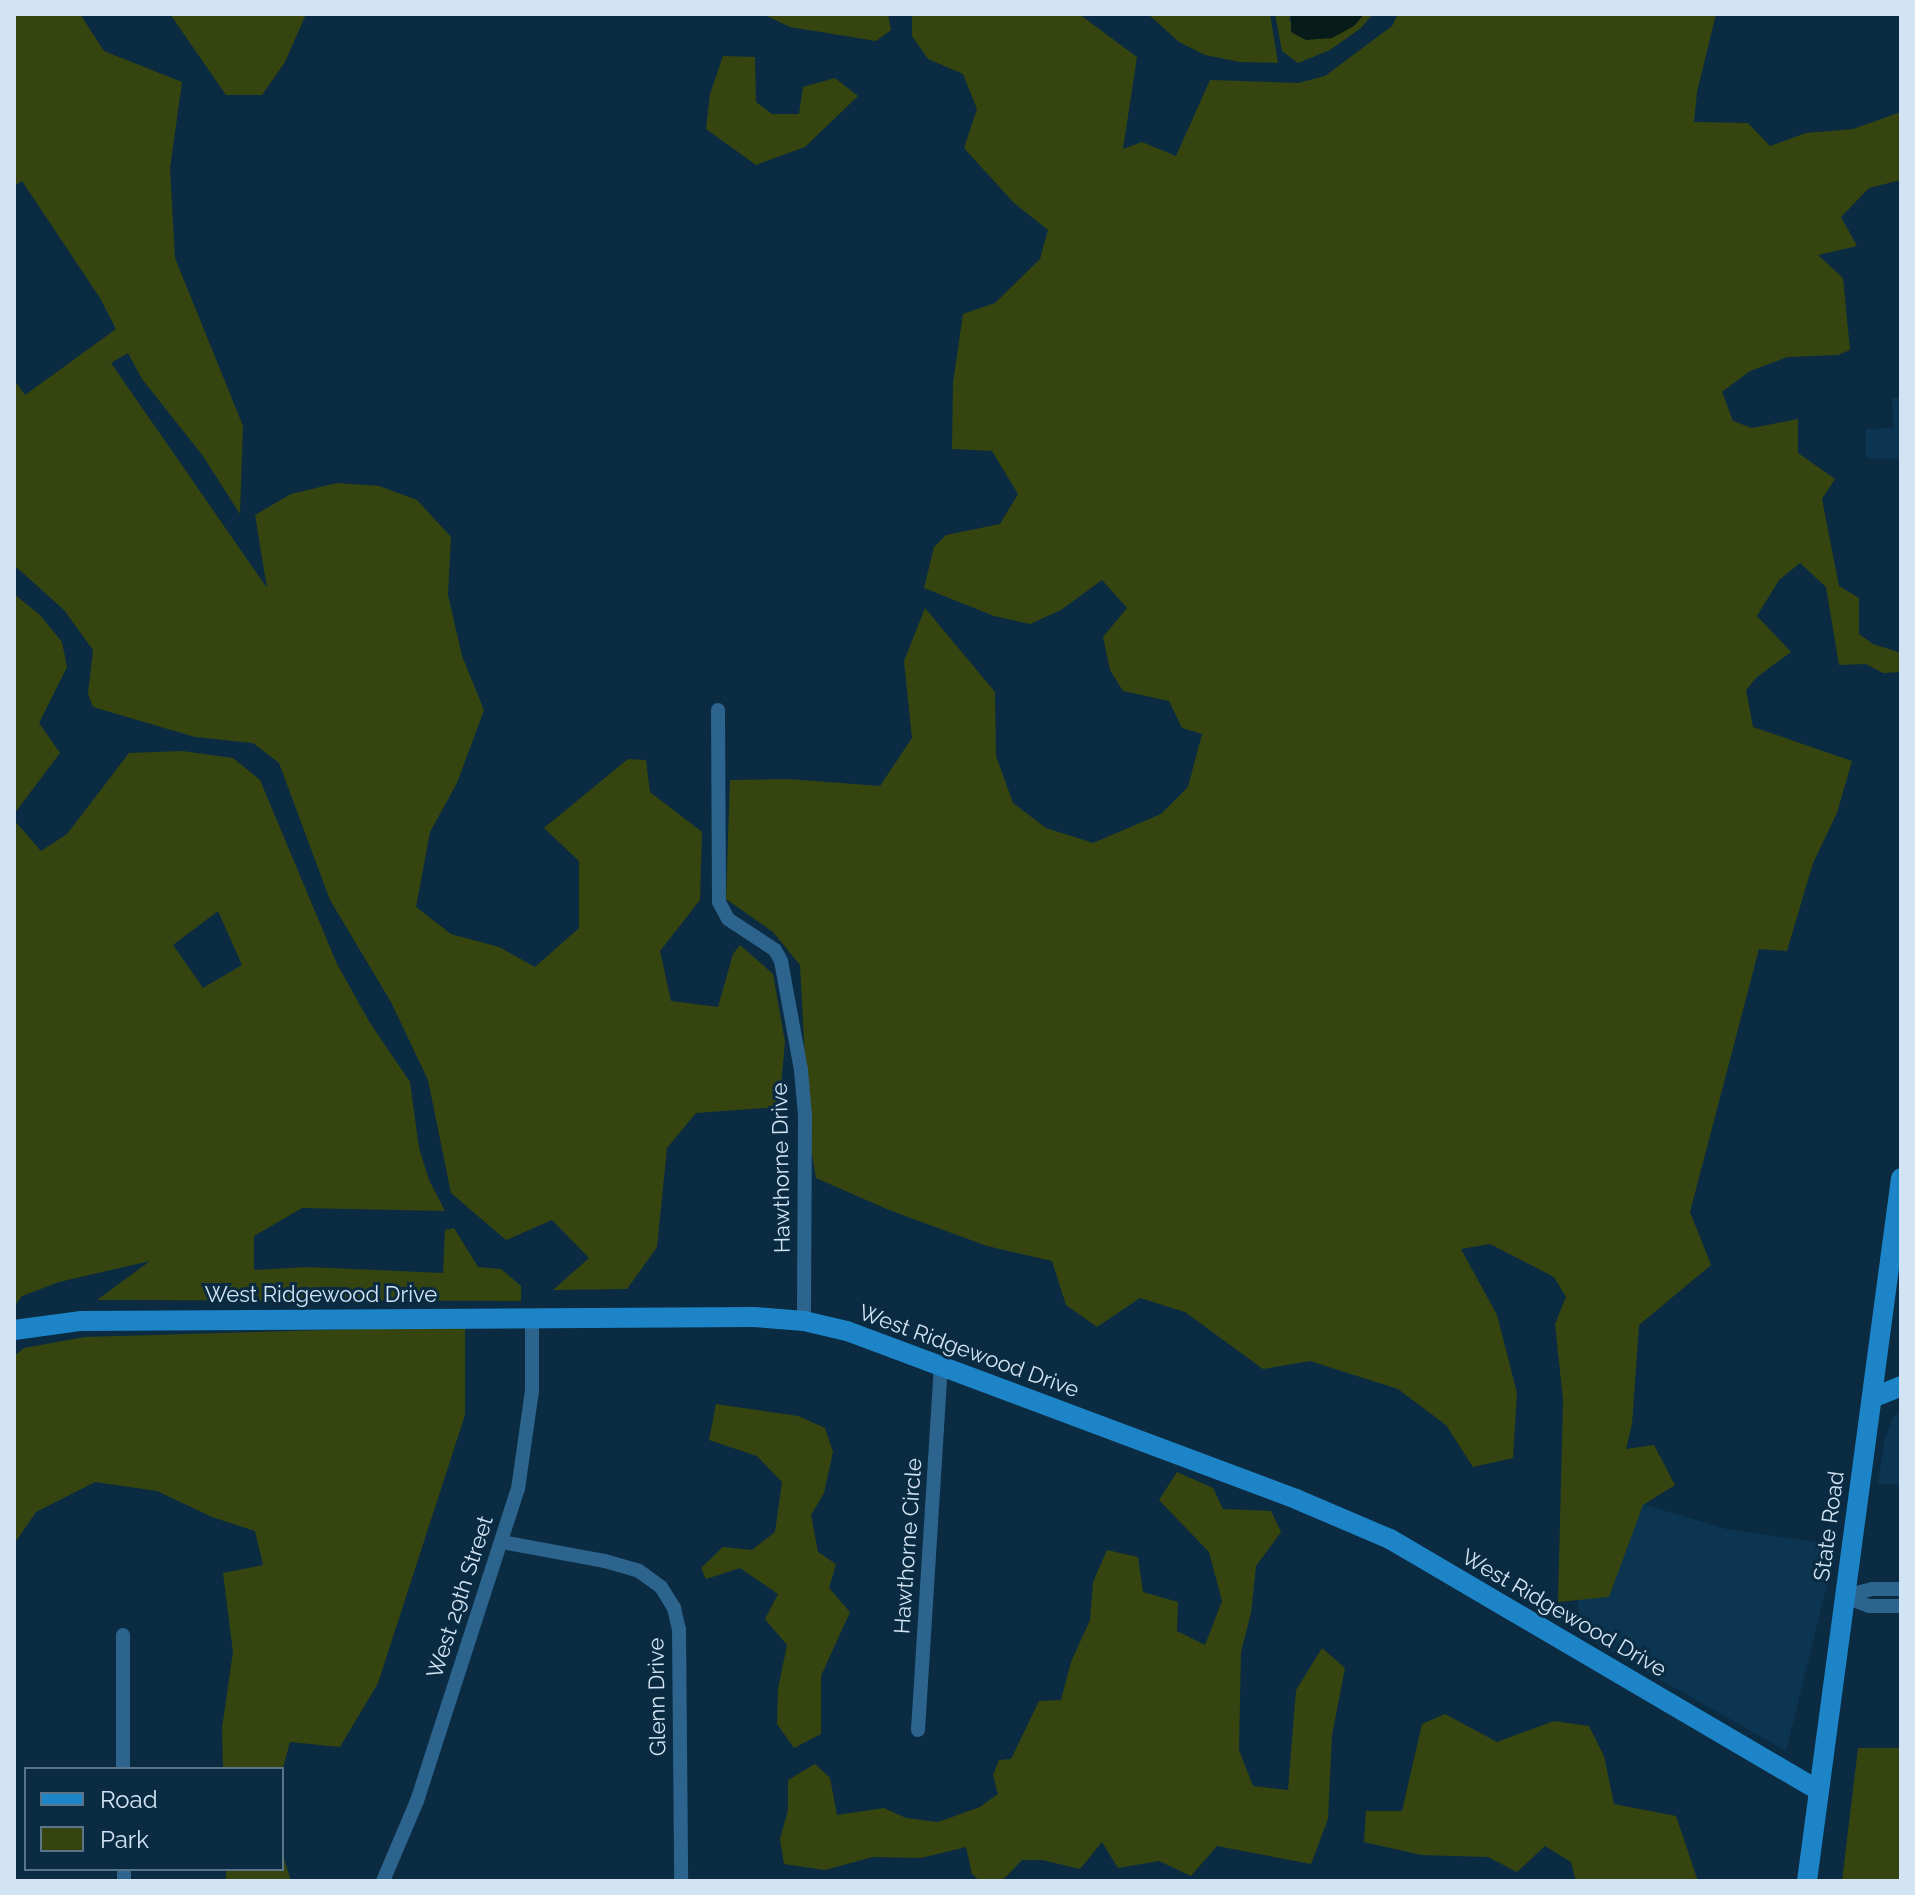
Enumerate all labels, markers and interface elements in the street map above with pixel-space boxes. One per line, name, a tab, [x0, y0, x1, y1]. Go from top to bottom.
street label: Hawthorne Drive	[766, 1083, 796, 1253]
street label: West Ridgewood Drive	[205, 1282, 437, 1308]
street label: West Ridgewood Drive	[855, 1299, 1083, 1403]
street label: Hawthorne Circle	[889, 1457, 927, 1635]
street label: State Road	[1808, 1469, 1850, 1583]
street label: West 29th Street	[421, 1512, 499, 1682]
street label: West Ridgewood Drive	[1457, 1543, 1671, 1683]
street label: Glenn Drive	[643, 1638, 671, 1756]
legend	[24, 1767, 284, 1871]
text: Road	[100, 1785, 158, 1814]
text: Park	[100, 1825, 149, 1854]

